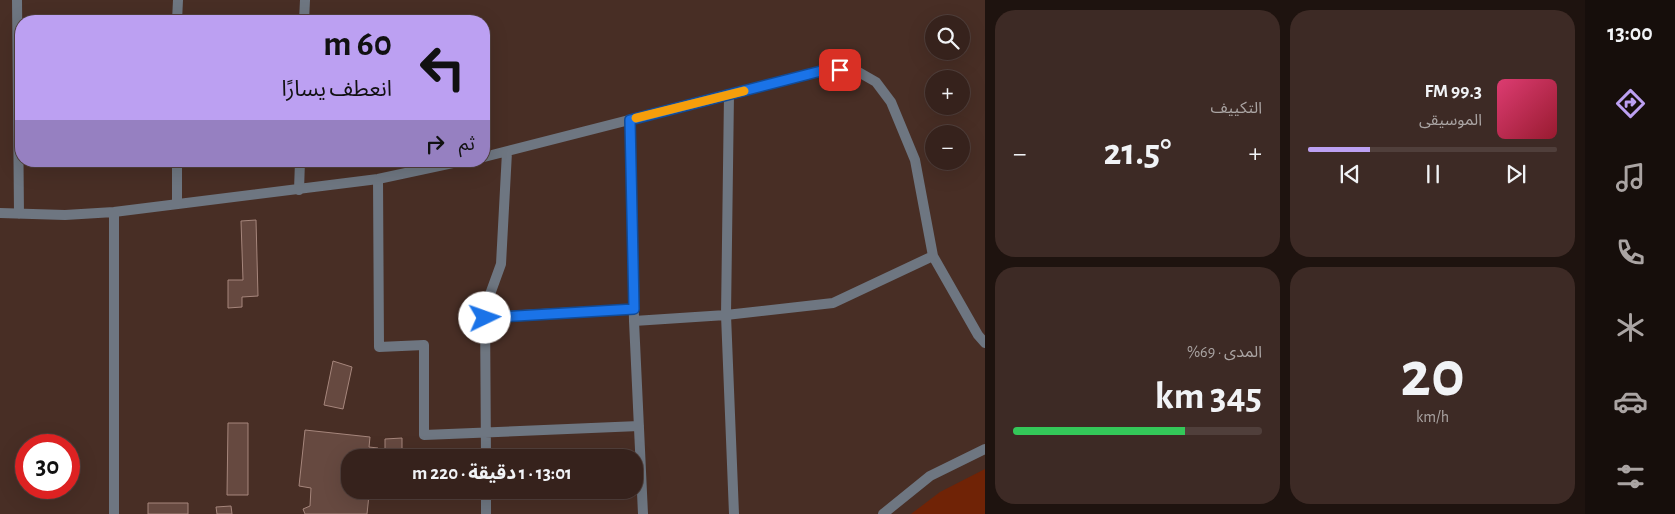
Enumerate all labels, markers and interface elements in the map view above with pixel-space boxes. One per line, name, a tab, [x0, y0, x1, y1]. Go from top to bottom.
map controls	[925, 15, 970, 170]
button: search	[925, 15, 970, 60]
text: 13:00	[1607, 22, 1653, 44]
text: 60 m	[323, 27, 392, 62]
icon: left	[410, 35, 475, 100]
pin	[819, 49, 861, 91]
icon: arrive	[826, 56, 854, 84]
button: +	[925, 70, 970, 115]
text: انعطف يسارًا	[282, 78, 392, 100]
text: 99.3 FM	[1425, 82, 1482, 101]
icon: directions	[1613, 86, 1648, 121]
text: التكييف	[1210, 100, 1262, 116]
text: الموسيقى	[1419, 112, 1482, 128]
button: −	[925, 125, 970, 170]
icon: right	[421, 130, 449, 158]
text: 21.5°	[1104, 134, 1171, 172]
text: ثم	[459, 135, 475, 154]
text: −	[1013, 140, 1026, 168]
text: +	[1249, 140, 1262, 168]
icon: previous	[1336, 160, 1364, 188]
icon: pause	[1419, 160, 1447, 188]
icon: next	[1502, 160, 1530, 188]
icon: music	[1613, 160, 1648, 195]
icon: phone	[1613, 235, 1648, 270]
position arrow	[458, 291, 510, 343]
icon: climate	[1613, 310, 1648, 345]
text: 20	[1400, 343, 1465, 408]
text: المدى · 69%	[1187, 344, 1262, 360]
text: 345 km	[1155, 378, 1262, 416]
icon: car	[1613, 384, 1648, 419]
text: km/h	[1416, 409, 1449, 425]
speed limit sign: 30	[15, 434, 80, 499]
icon: filters	[1613, 459, 1648, 494]
text: 13:01 · 1 دقيقة · 220 m	[412, 464, 572, 483]

